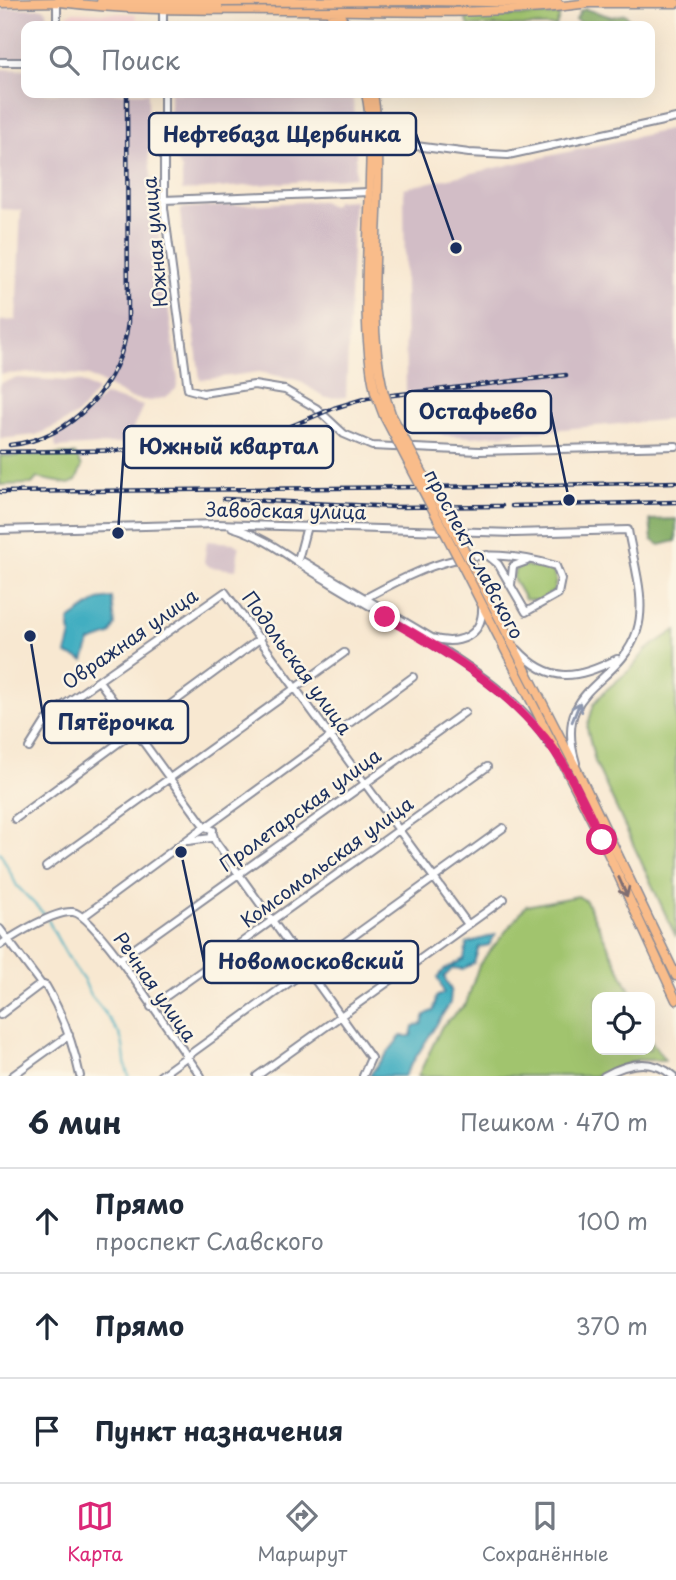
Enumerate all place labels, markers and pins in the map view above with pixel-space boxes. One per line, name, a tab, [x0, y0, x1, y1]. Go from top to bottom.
callout: Нефтебаза Щербинка	[149, 113, 416, 155]
callout: Остафьево	[405, 391, 551, 433]
callout: Южный квартал	[124, 426, 333, 468]
callout: Пятёрочка	[44, 701, 188, 743]
callout: Новомосковский	[204, 941, 418, 983]

